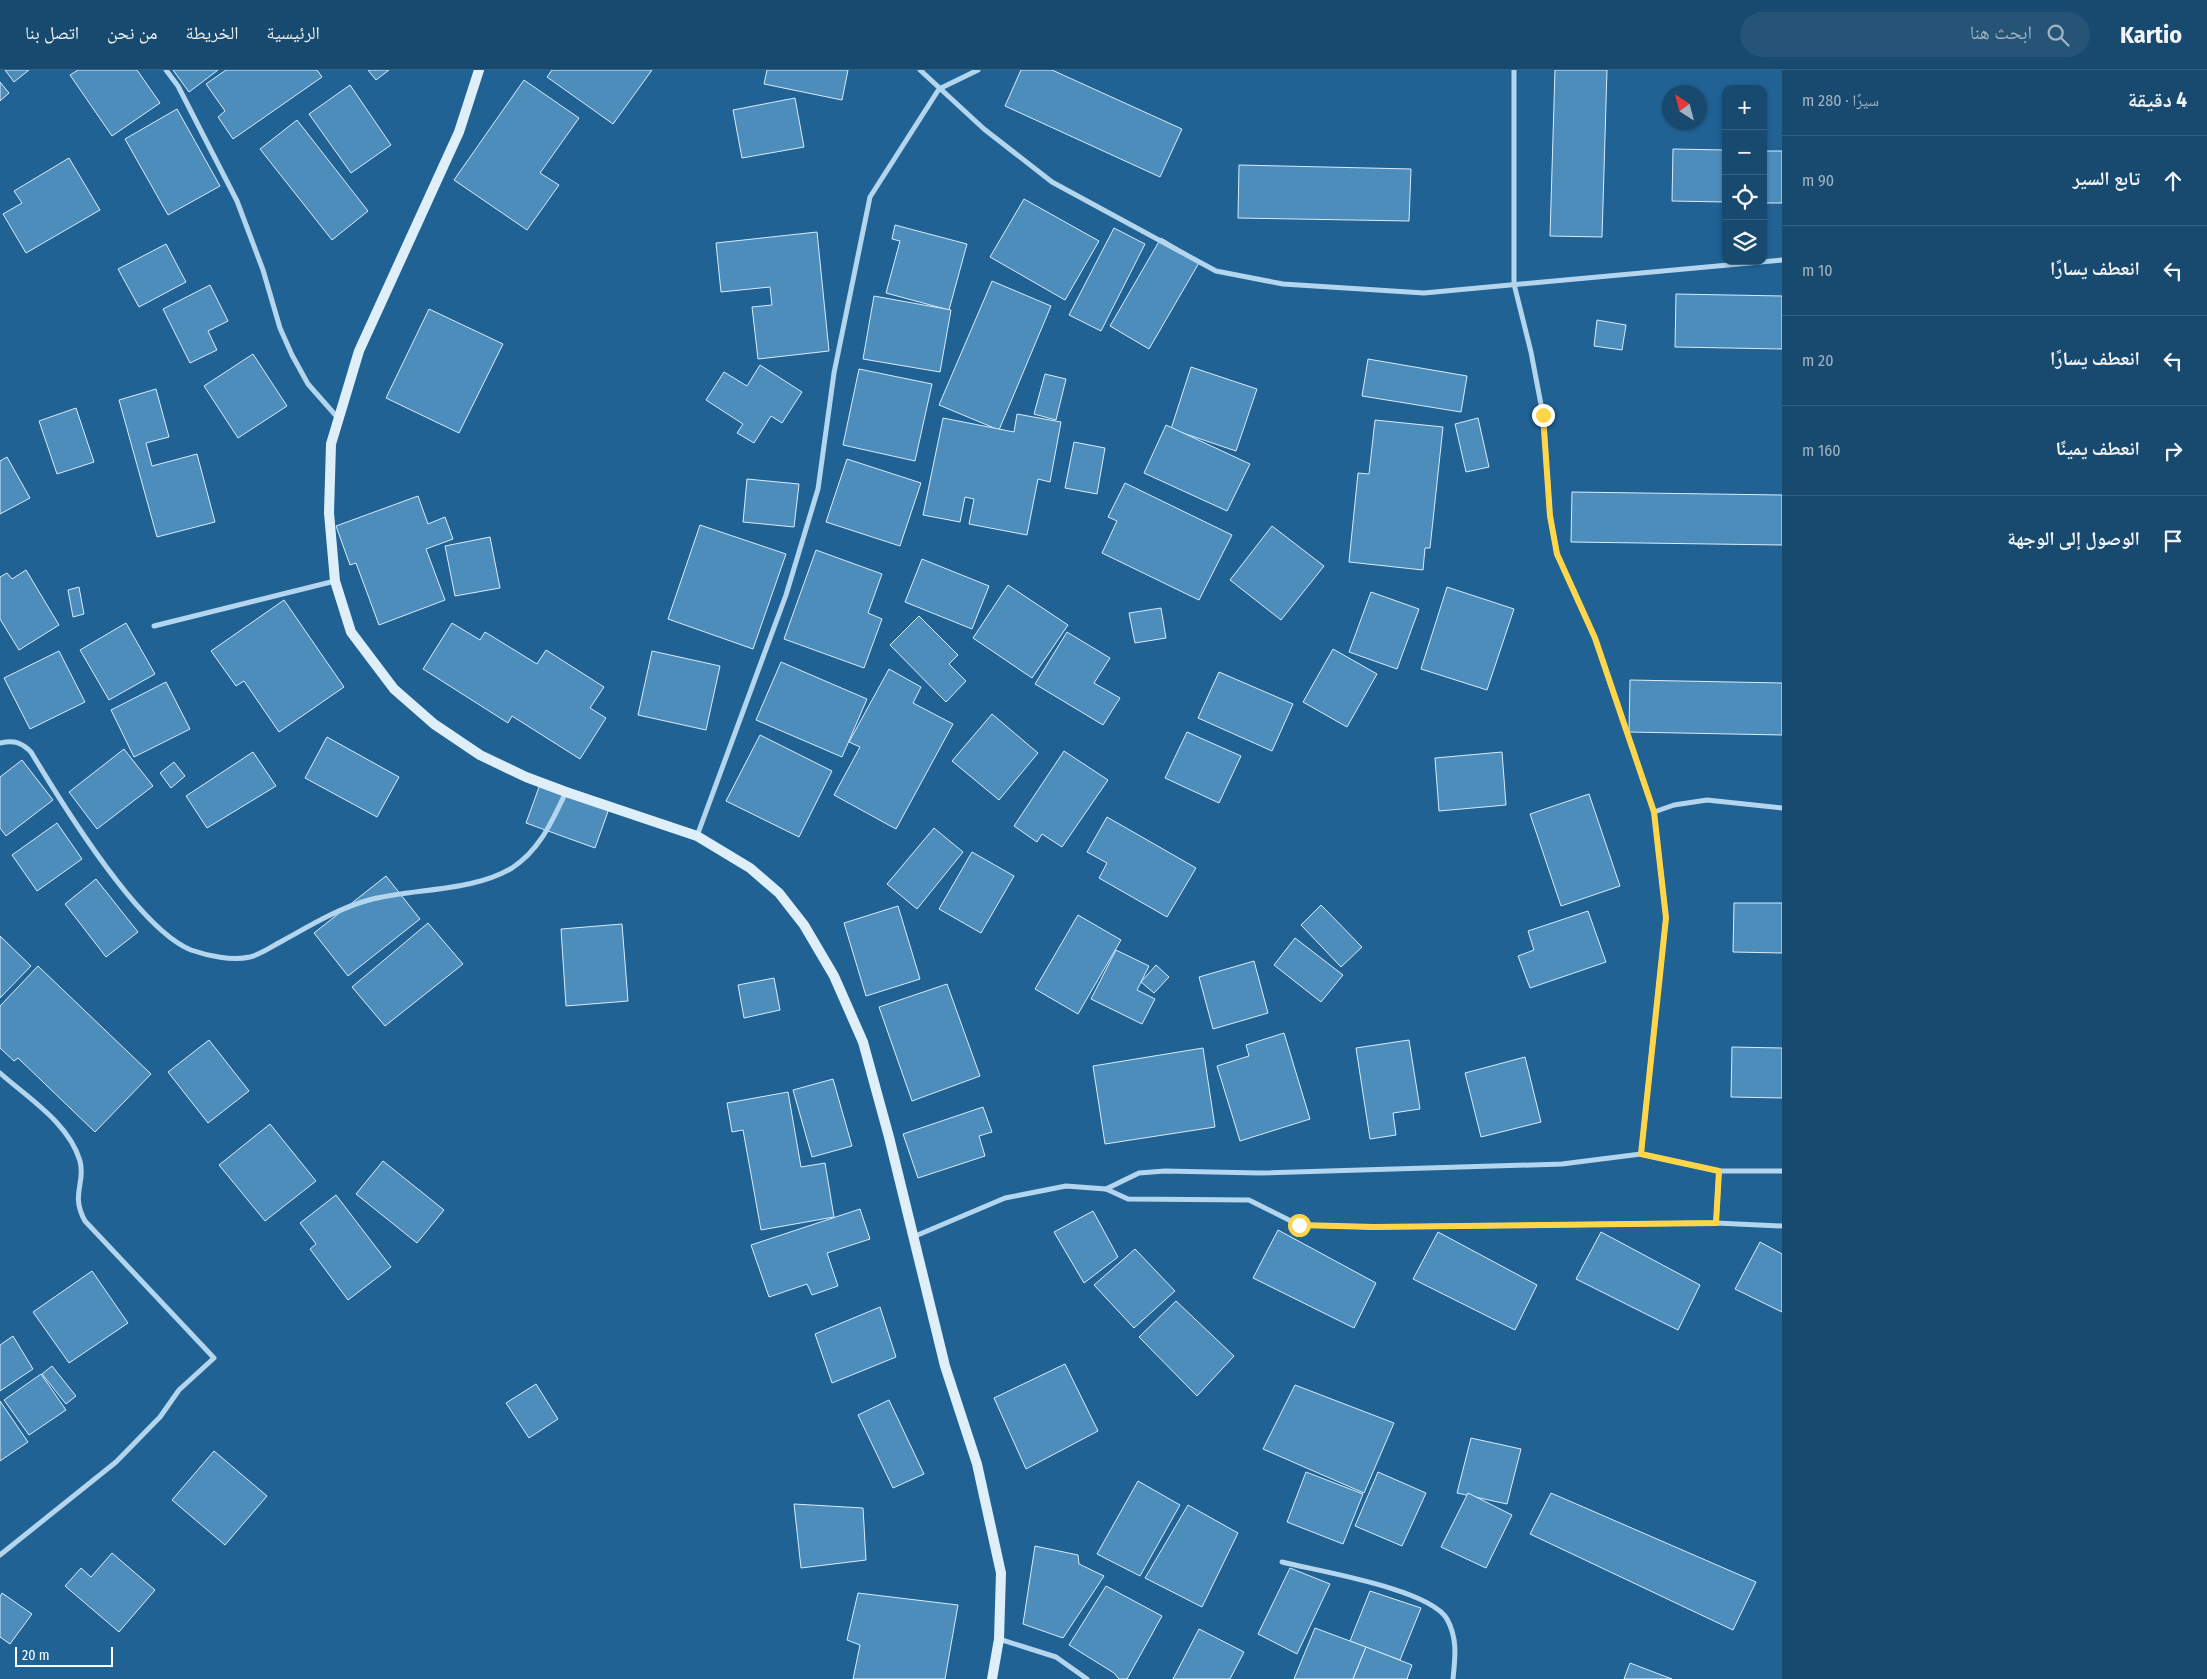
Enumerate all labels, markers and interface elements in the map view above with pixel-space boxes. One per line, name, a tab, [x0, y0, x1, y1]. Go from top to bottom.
search box	[1740, 12, 2090, 57]
text: ابحث هنا	[1970, 21, 2032, 44]
icon: search	[2044, 21, 2072, 49]
text: Kartio	[2120, 21, 2182, 49]
text: اتصل بنا	[25, 22, 79, 44]
text: من نحن	[107, 22, 158, 44]
text: الخريطة	[186, 22, 239, 44]
text: الرئيسية	[267, 22, 320, 44]
north arrow	[1662, 85, 1707, 130]
map controls	[1722, 85, 1767, 265]
button: +	[1722, 85, 1767, 130]
text: 4 دقيقة	[2128, 87, 2187, 113]
text: سيرًا · 280 m	[1802, 91, 1879, 110]
button: −	[1722, 130, 1767, 175]
text: تابع السير	[2073, 167, 2140, 190]
icon: ahead	[2159, 167, 2187, 195]
text: 90 m	[1802, 171, 1834, 190]
button: locate	[1722, 175, 1767, 220]
button: layers	[1722, 220, 1767, 265]
text: انعطف يسارًا	[2050, 257, 2140, 280]
icon: left	[2159, 257, 2187, 285]
text: 10 m	[1802, 261, 1833, 280]
text: انعطف يسارًا	[2050, 347, 2140, 370]
icon: left	[2159, 347, 2187, 375]
text: 20 m	[1802, 351, 1833, 370]
route end	[1532, 404, 1555, 427]
text: انعطف يمينًا	[2055, 437, 2140, 460]
icon: right	[2159, 437, 2187, 465]
text: 160 m	[1802, 441, 1841, 460]
text: الوصول إلى الوجهة	[2007, 527, 2140, 550]
icon: arrive	[2159, 527, 2187, 555]
route start	[1288, 1214, 1311, 1237]
scale bar	[15, 1644, 112, 1667]
text: 20 m	[22, 1647, 50, 1664]

